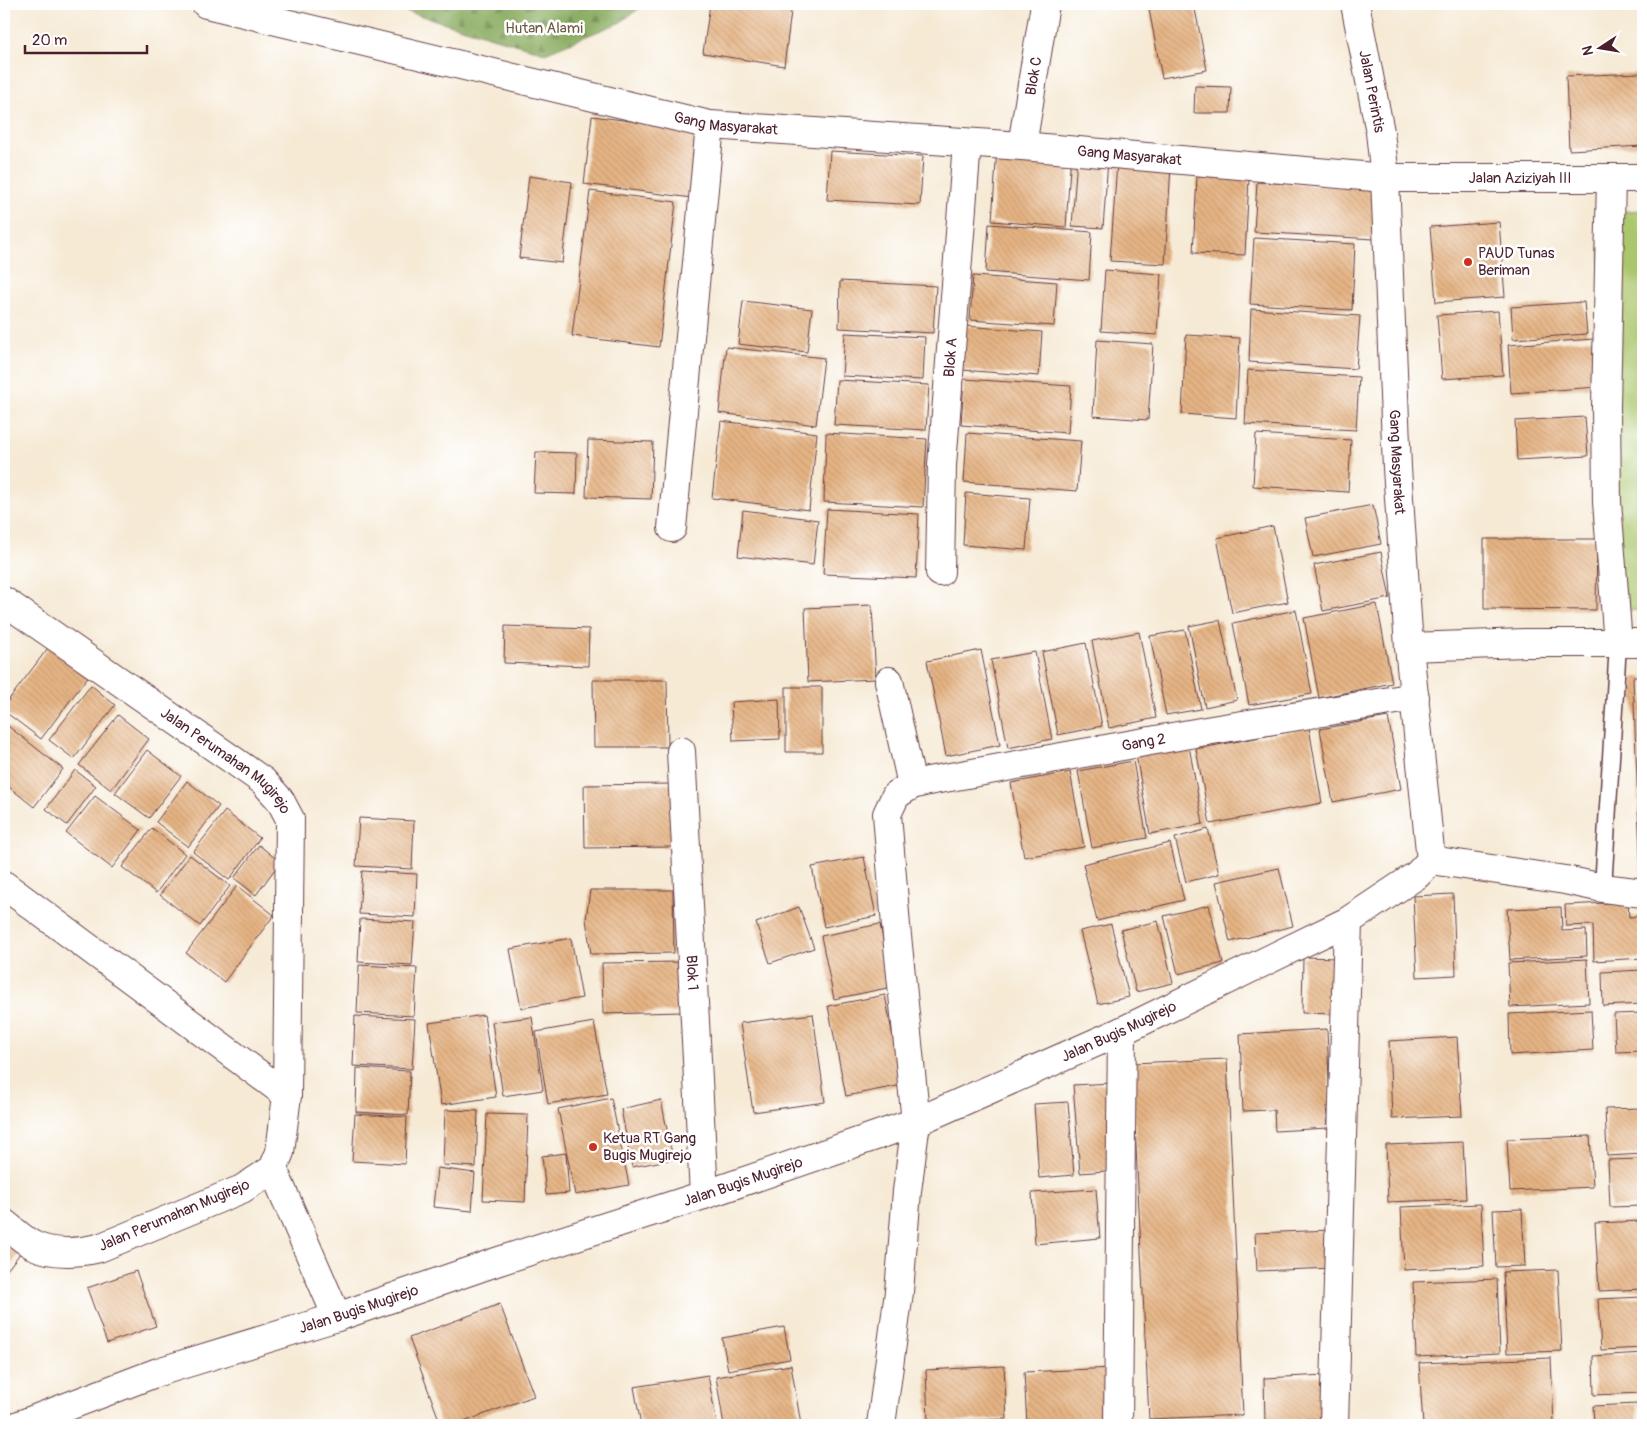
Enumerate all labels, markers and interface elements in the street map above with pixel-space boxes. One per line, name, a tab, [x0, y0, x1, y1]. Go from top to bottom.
park label: Hutan Alami	[505, 19, 583, 38]
scale bar	[25, 22, 148, 54]
north arrow	[1574, 22, 1624, 72]
text: 20 m	[32, 31, 67, 50]
text: N	[1578, 44, 1597, 57]
street label: Jalan Perintis	[1354, 49, 1389, 134]
street label: Blok C	[1021, 55, 1046, 97]
street label: Gang Masyarakat	[672, 108, 780, 140]
street label: Gang Masyarakat	[1076, 142, 1184, 170]
street label: Jalan Aziziyah III	[1468, 169, 1572, 188]
place label: PAUD Tunas Beriman	[1478, 244, 1555, 280]
marker: PAUD Tunas Beriman	[1462, 256, 1474, 268]
street label: Blok A	[940, 337, 962, 378]
street label: Gang Masyarakat	[1385, 409, 1409, 516]
street label: Jalan Perumahan Mugirejo	[157, 704, 295, 817]
street label: Gang 2	[1120, 729, 1167, 756]
street label: Blok 1	[682, 954, 702, 991]
street label: Jalan Bugis Mugirejo	[1058, 997, 1180, 1067]
place label: Ketua RT Gang Bugis Mugirejo	[603, 1129, 696, 1165]
marker: Ketua RT Gang Bugis Mugirejo	[587, 1141, 599, 1153]
street label: Jalan Bugis Mugirejo	[681, 1153, 805, 1211]
street label: Jalan Perumahan Mugirejo	[96, 1175, 253, 1256]
street label: Jalan Bugis Mugirejo	[297, 1281, 421, 1338]

